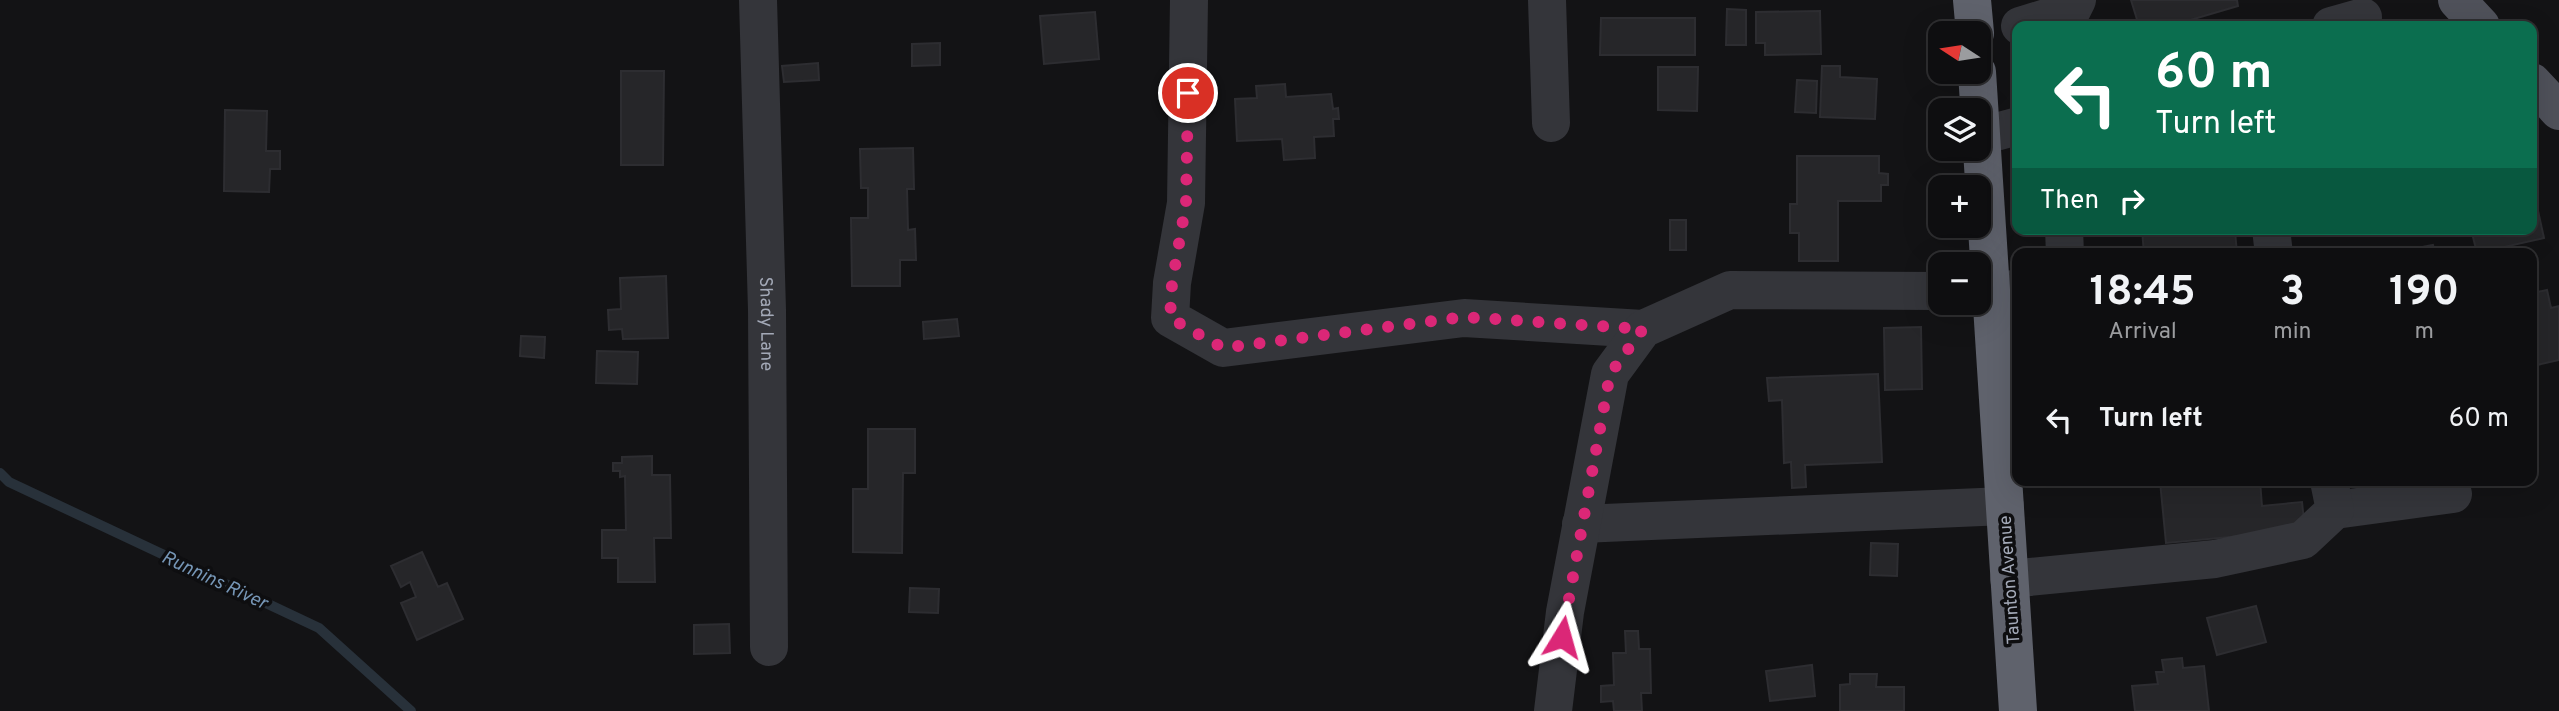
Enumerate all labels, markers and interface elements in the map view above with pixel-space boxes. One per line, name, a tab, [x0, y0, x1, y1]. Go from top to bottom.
north arrow	[1928, 21, 1992, 84]
map controls	[1928, 21, 1991, 315]
text: 60 m	[2155, 44, 2273, 106]
icon: left	[2040, 49, 2131, 140]
pin	[1158, 63, 1218, 123]
icon: arrive	[1169, 74, 1207, 112]
button: layers	[1928, 98, 1991, 161]
text: Turn left	[2155, 105, 2276, 145]
button: +	[1928, 175, 1991, 238]
icon: right	[2113, 182, 2151, 220]
text: Then	[2040, 185, 2099, 218]
button: −	[1928, 252, 1991, 315]
text: 18:45	[2090, 267, 2196, 320]
text: 3	[2280, 267, 2305, 320]
text: 190	[2389, 267, 2459, 320]
street label: Shady Lane	[753, 276, 777, 371]
text: Arrival	[2108, 318, 2177, 347]
text: min	[2273, 318, 2311, 347]
text: m	[2415, 318, 2434, 347]
icon: left	[2040, 401, 2078, 439]
text: Turn left	[2099, 403, 2203, 436]
text: 60 m	[2449, 403, 2509, 436]
street label: Taunton Avenue	[1995, 515, 2026, 645]
water label: Runnins River	[157, 546, 272, 617]
position arrow	[1525, 600, 1599, 674]

